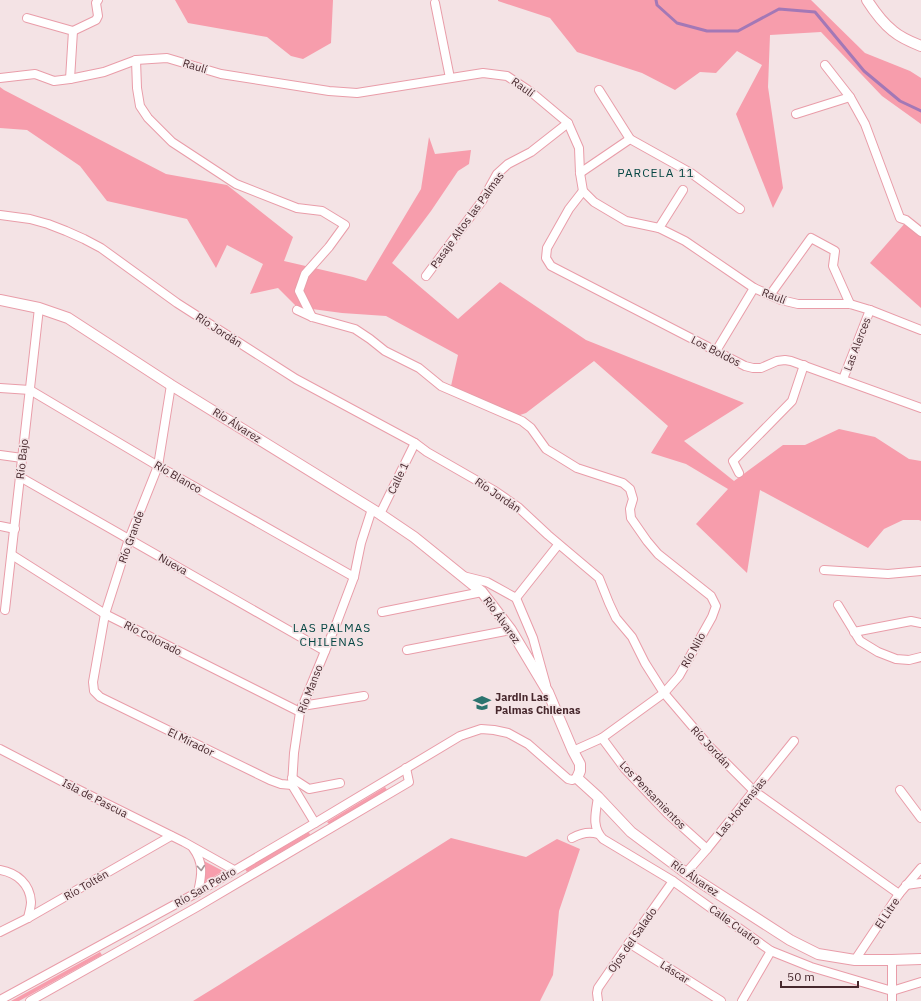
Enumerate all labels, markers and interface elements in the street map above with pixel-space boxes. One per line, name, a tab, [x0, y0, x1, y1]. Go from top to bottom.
street label: Raulí	[181, 56, 209, 76]
street label: Raulí	[509, 74, 537, 100]
district label: PARCELA 11	[617, 165, 695, 180]
street label: Pasaje Altos las Palmas	[427, 169, 507, 271]
street label: Raulí	[760, 285, 788, 307]
street label: Río Jordán	[193, 310, 245, 350]
street label: Las Alerces	[840, 315, 874, 373]
street label: Los Boldos	[689, 333, 743, 369]
street label: Río Álvarez	[210, 405, 264, 445]
street label: Río Bajo	[13, 438, 31, 480]
street label: Río Blanco	[152, 458, 204, 496]
street label: Calle 1	[384, 459, 412, 496]
street label: Río Jordán	[472, 474, 524, 516]
street label: Río Grande	[115, 509, 147, 565]
street label: Nueva	[156, 550, 190, 578]
street label: Río Álvarez	[480, 594, 524, 646]
street label: Río Colorado	[122, 617, 184, 659]
district label: LAS PALMAS CHILENAS	[293, 620, 371, 649]
street label: Río Nilo	[678, 630, 708, 670]
street label: Río Manso	[294, 663, 326, 715]
place label: Jardin Las Palmas Chilenas	[495, 690, 581, 717]
school or university icon: Jardin Las Palmas Chilenas	[472, 693, 492, 713]
street label: Río Jordán	[688, 723, 734, 771]
street label: El Mirador	[165, 725, 217, 759]
street label: Los Pensamientos	[617, 758, 689, 832]
street label: Las Hortensias	[713, 774, 769, 840]
street label: Isla de Pascua	[60, 775, 130, 821]
street label: Río Álvarez	[668, 857, 722, 899]
street label: Río San Pedro	[172, 864, 238, 910]
one-way arrow	[196, 865, 205, 871]
street label: Río Toltén	[61, 867, 111, 903]
street label: El Litre	[872, 895, 902, 931]
street label: Calle Cuatro	[707, 902, 763, 948]
street label: Ojos del Salado	[604, 905, 660, 975]
street label: Láscar	[658, 958, 692, 986]
scale bar	[781, 963, 858, 989]
text: 50 m	[787, 969, 815, 984]

